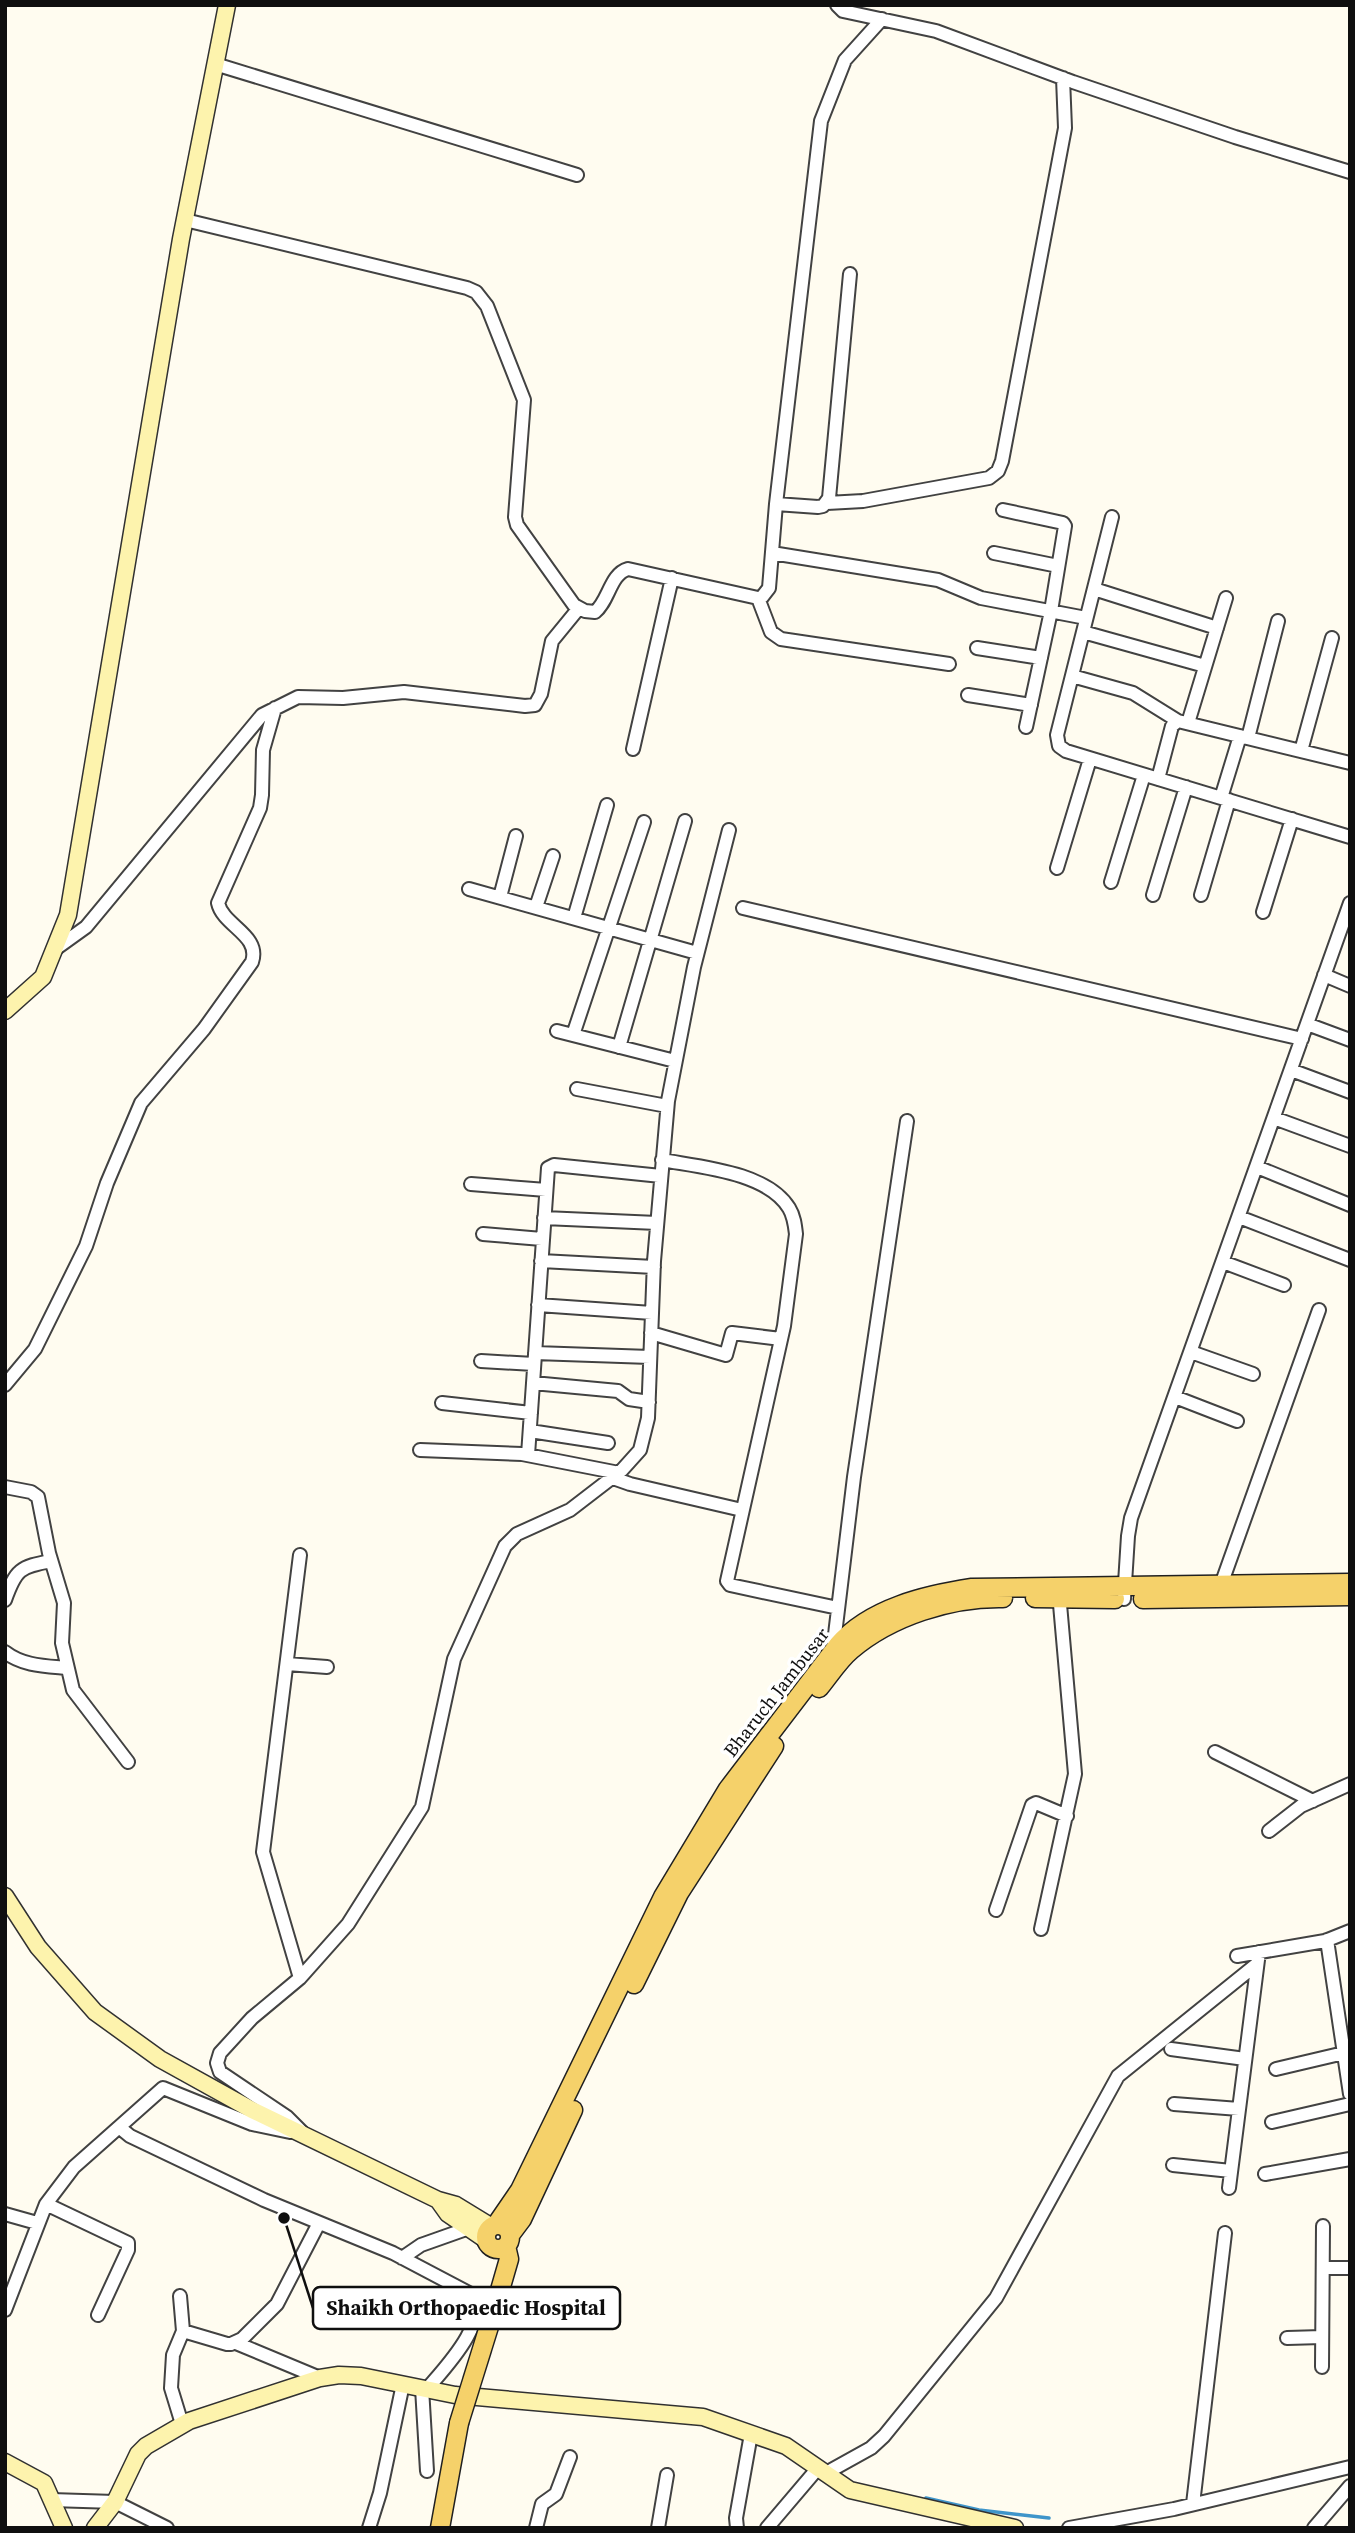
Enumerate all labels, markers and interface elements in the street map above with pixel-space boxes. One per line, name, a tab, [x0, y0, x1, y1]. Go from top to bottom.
street label: Bharuch Jambusar	[717, 1622, 835, 1762]
callout: Shaikh Orthopaedic Hospital	[313, 2287, 620, 2329]
text: Shaikh Orthopaedic Hospital	[326, 2293, 606, 2322]

